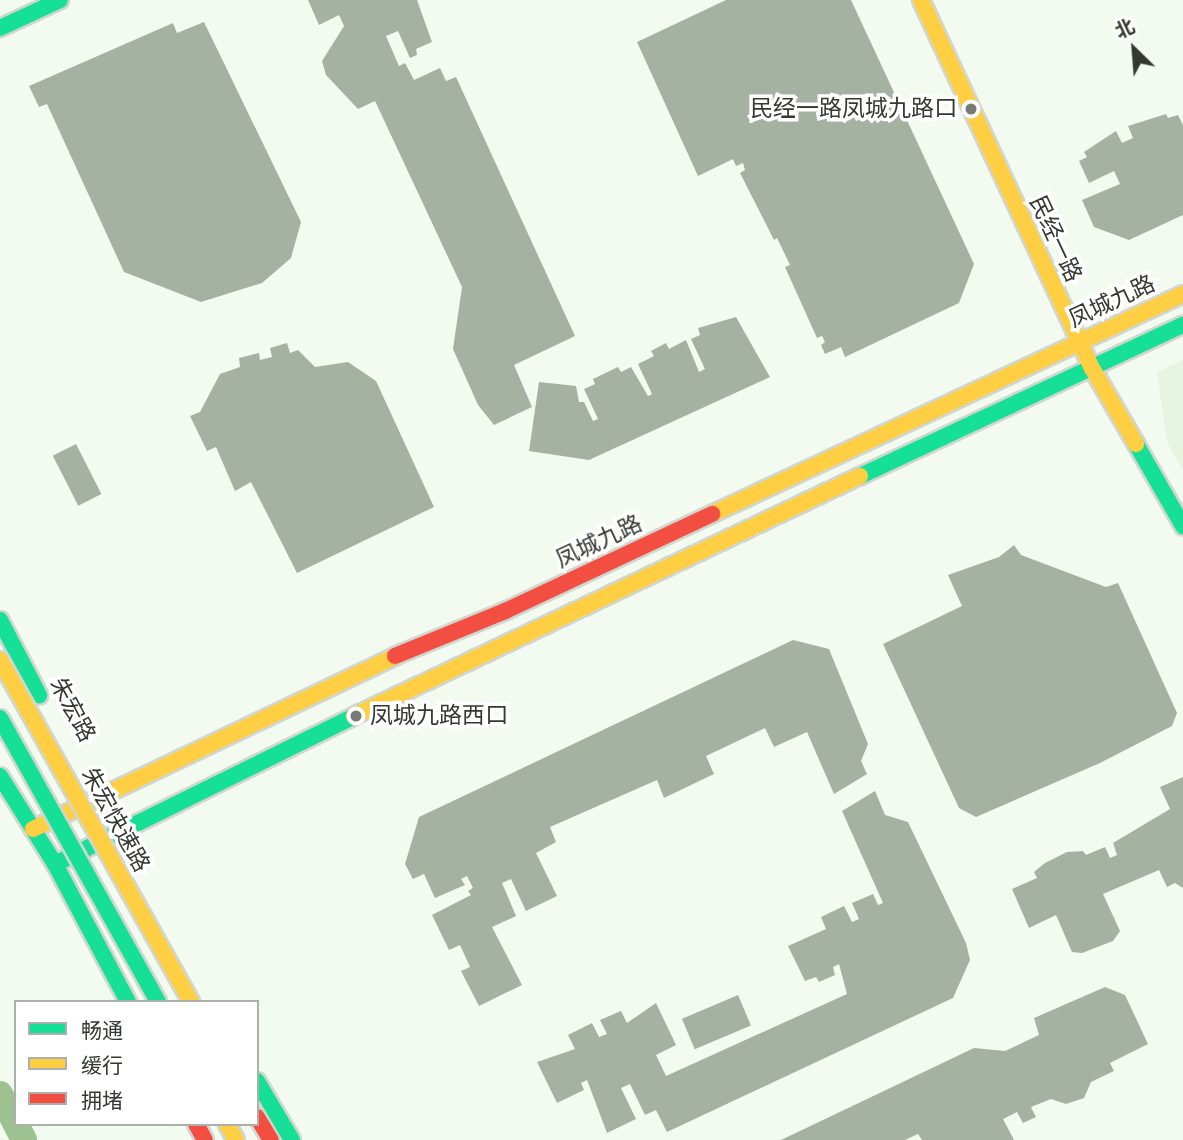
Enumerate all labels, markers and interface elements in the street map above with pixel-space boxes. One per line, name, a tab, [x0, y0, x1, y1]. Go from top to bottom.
north arrow	[1099, 14, 1169, 84]
text: 北	[1111, 15, 1138, 44]
place label: 民经一路凤城九路口	[750, 95, 957, 123]
marker: 民经一路凤城九路口	[963, 101, 979, 117]
street label: 民经一路	[1023, 191, 1087, 287]
street label: 凤城九路	[1064, 270, 1160, 334]
street label: 凤城九路	[551, 510, 647, 574]
street label: 朱宏路	[44, 673, 100, 747]
place label: 凤城九路西口	[370, 702, 508, 730]
marker: 凤城九路西口	[348, 708, 364, 724]
street label: 朱宏快速路	[75, 763, 155, 877]
legend	[14, 1000, 259, 1126]
text: 畅通	[81, 1019, 123, 1044]
text: 缓行	[81, 1054, 123, 1079]
text: 拥堵	[81, 1089, 123, 1114]

